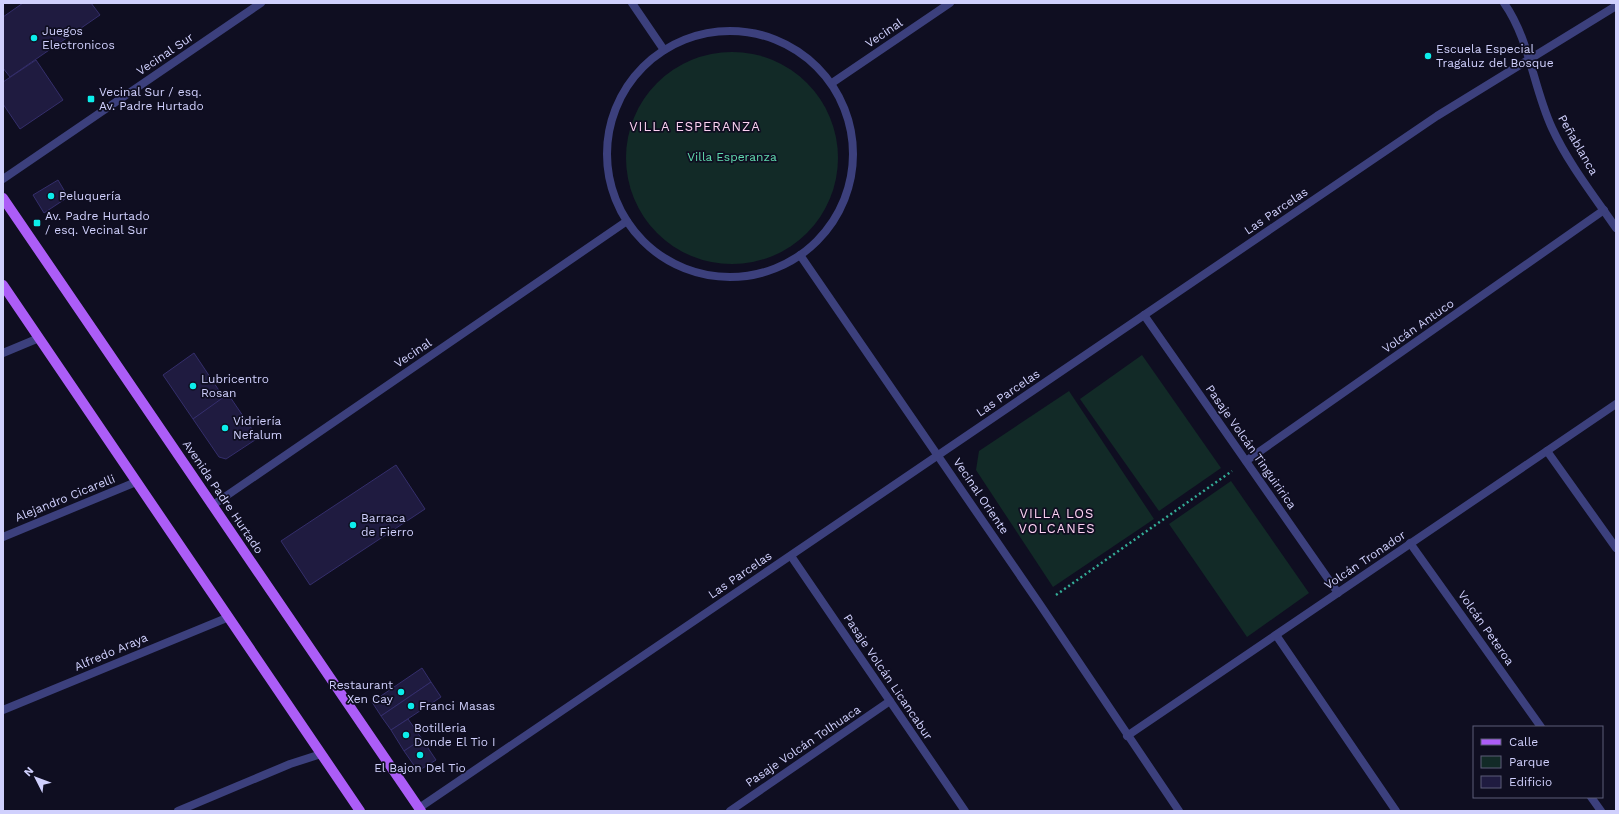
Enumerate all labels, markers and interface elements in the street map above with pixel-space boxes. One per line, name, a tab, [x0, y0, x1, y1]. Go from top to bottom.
street label: Vecinal	[863, 15, 906, 51]
place label: Juegos Electronicos	[42, 24, 115, 52]
street label: Vecinal Sur	[134, 30, 196, 78]
marker: Juegos Electronicos	[29, 33, 39, 43]
place label: Escuela Especial Tragaluz del Bosque	[1436, 42, 1554, 70]
marker: Escuela Especial Tragaluz del Bosque	[1423, 51, 1433, 61]
place label: Vecinal Sur / esq. Av. Padre Hurtado	[99, 85, 204, 113]
marker: Vecinal Sur / esq. Av. Padre Hurtado	[86, 94, 96, 104]
street label: Peñablanca	[1555, 112, 1601, 178]
district label: VILLA ESPERANZA	[629, 119, 761, 134]
park label: Villa Esperanza	[687, 150, 777, 164]
street label: Las Parcelas	[1242, 185, 1310, 237]
place label: Peluquería	[59, 189, 121, 203]
marker: Peluquería	[46, 191, 56, 201]
place label: Av. Padre Hurtado / esq. Vecinal Sur	[45, 209, 150, 237]
marker: Av. Padre Hurtado / esq. Vecinal Sur	[32, 218, 42, 228]
street label: Volcán Antuco	[1379, 296, 1457, 356]
street label: Vecinal	[392, 335, 435, 371]
street label: Las Parcelas	[974, 367, 1042, 419]
place label: Lubricentro Rosan	[201, 372, 269, 400]
marker: Lubricentro Rosan	[188, 381, 198, 391]
street label: Pasaje Volcán Tinguiririca	[1203, 382, 1299, 512]
place label: Vidriería Nefalum	[233, 414, 282, 442]
marker: Vidriería Nefalum	[220, 423, 230, 433]
street label: Avenida Padre Hurtado	[180, 438, 266, 556]
street label: Vecinal Oriente	[950, 455, 1012, 537]
street label: Alejandro Cicarelli	[13, 472, 117, 524]
district label: VILLA LOS VOLCANES	[1018, 506, 1096, 536]
place label: Barraca de Fierro	[361, 511, 414, 539]
marker: Barraca de Fierro	[348, 520, 358, 530]
street label: Volcán Tronador	[1322, 528, 1408, 592]
street label: Las Parcelas	[706, 549, 774, 601]
street label: Volcán Peteroa	[1455, 588, 1517, 668]
street label: Pasaje Volcán Licancabur	[841, 611, 935, 743]
street label: Alfredo Araya	[72, 630, 150, 674]
place label: Restaurant Xen Cay	[329, 678, 394, 706]
marker: Restaurant Xen Cay	[396, 687, 406, 697]
place label: Franci Masas	[419, 699, 495, 713]
marker: Franci Masas	[406, 701, 416, 711]
street label: Pasaje Volcán Tolhuaca	[743, 702, 863, 790]
place label: Botilleria Donde El Tio I	[414, 721, 496, 749]
legend	[1473, 726, 1603, 798]
marker: Botilleria Donde El Tio I	[401, 730, 411, 740]
text: Calle	[1509, 735, 1538, 749]
marker: El Bajon Del Tio	[415, 750, 425, 760]
text: Parque	[1509, 755, 1550, 769]
north arrow	[16, 758, 56, 798]
place label: El Bajon Del Tio	[374, 761, 466, 775]
text: N	[21, 764, 36, 779]
text: Edificio	[1509, 775, 1552, 789]

